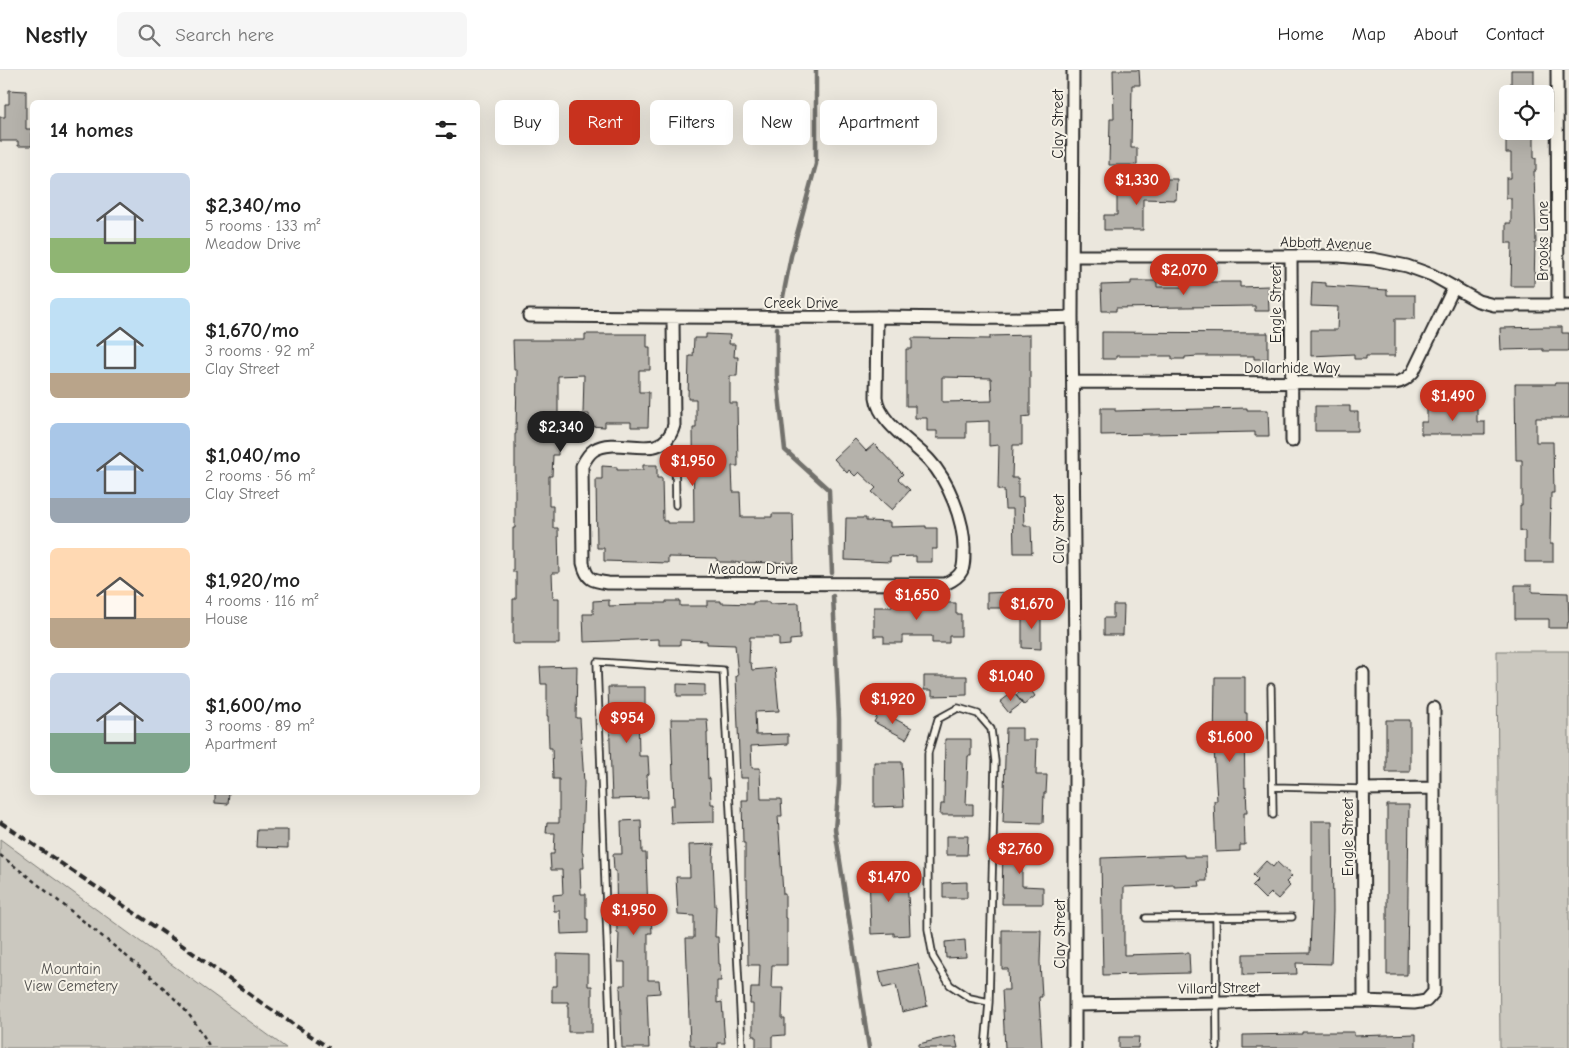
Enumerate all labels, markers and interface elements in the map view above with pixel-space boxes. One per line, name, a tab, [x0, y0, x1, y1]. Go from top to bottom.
search box	[117, 12, 467, 57]
text: Nestly	[25, 21, 87, 49]
icon: search	[135, 21, 163, 49]
text: Search here	[175, 24, 274, 46]
text: Home	[1277, 24, 1324, 45]
text: Map	[1352, 24, 1386, 45]
text: About	[1414, 24, 1458, 45]
text: Contact	[1486, 24, 1544, 45]
map controls	[1499, 85, 1554, 140]
button: locate	[1499, 85, 1554, 140]
street label: Clay Street	[1049, 89, 1067, 159]
chip: Buy	[495, 100, 559, 145]
chip: Rent	[569, 100, 640, 145]
chip: Filters	[650, 100, 733, 145]
chip: New	[743, 100, 810, 145]
chip: Apartment	[820, 100, 937, 145]
icon: filters	[432, 116, 460, 144]
text: 14 homes	[50, 118, 133, 142]
pin: $1,330	[1096, 164, 1178, 206]
text: $1,330	[1115, 171, 1159, 189]
icon: home	[90, 193, 150, 253]
text: $2,340/mo	[205, 193, 301, 217]
street label: Brooks Lane	[1534, 200, 1552, 281]
text: 5 rooms · 133 m²	[205, 217, 321, 235]
street label: Abbott Avenue	[1280, 232, 1373, 254]
text: Meadow Drive	[205, 235, 301, 253]
pin: $2,070	[1143, 254, 1225, 296]
text: $2,070	[1161, 261, 1207, 279]
street label: Engle Street	[1267, 264, 1285, 343]
street label: Creek Drive	[764, 294, 839, 312]
icon: home	[90, 318, 150, 378]
text: $1,670/mo	[205, 318, 299, 342]
text: 3 rooms · 92 m²	[205, 342, 314, 360]
street label: Dollarhide Way	[1244, 359, 1340, 377]
text: Clay Street	[205, 360, 279, 378]
pin: $1,490	[1412, 380, 1494, 422]
text: $1,490	[1431, 387, 1475, 405]
pin: $2,340	[520, 410, 602, 453]
text: $2,340	[538, 418, 584, 436]
icon: home	[90, 443, 150, 503]
text: $1,040/mo	[205, 443, 301, 467]
pin: $1,950	[652, 444, 734, 487]
text: $1,950	[671, 452, 716, 470]
text: 2 rooms · 56 m²	[205, 467, 315, 485]
text: Clay Street	[205, 485, 279, 503]
street label: Clay Street	[1050, 494, 1068, 564]
street label: Meadow Drive	[708, 560, 798, 578]
icon: home	[90, 568, 150, 628]
text: $1,920/mo	[205, 568, 300, 592]
pin: $1,650	[876, 578, 958, 621]
text: $1,650	[895, 586, 940, 604]
pin: $1,670	[991, 588, 1073, 630]
text: 4 rooms · 116 m²	[205, 592, 318, 610]
text: $1,670	[1010, 595, 1054, 613]
text: House	[205, 610, 248, 628]
pin: $1,040	[970, 660, 1052, 702]
text: $1,040	[989, 667, 1033, 685]
pin: $1,920	[852, 682, 934, 725]
text: $1,920	[871, 690, 915, 708]
icon: home	[90, 693, 150, 753]
text: $1,600/mo	[205, 693, 302, 717]
pin: $954	[597, 702, 657, 744]
text: $954	[610, 709, 644, 727]
text: 3 rooms · 89 m²	[205, 717, 314, 735]
pin: $1,600	[1189, 720, 1271, 763]
text: $1,600	[1207, 728, 1253, 746]
text: Apartment	[205, 735, 277, 753]
street label: Engle Street	[1339, 797, 1357, 876]
pin: $2,760	[979, 832, 1061, 875]
text: $2,760	[998, 840, 1042, 858]
pin: $1,470	[848, 860, 930, 903]
text: $1,470	[868, 868, 910, 886]
pin: $1,950	[593, 894, 675, 936]
street label: Clay Street	[1051, 899, 1069, 969]
text: $1,950	[612, 901, 657, 919]
park label: Mountain View Cemetery	[24, 960, 118, 995]
street label: Villard Street	[1178, 978, 1261, 998]

